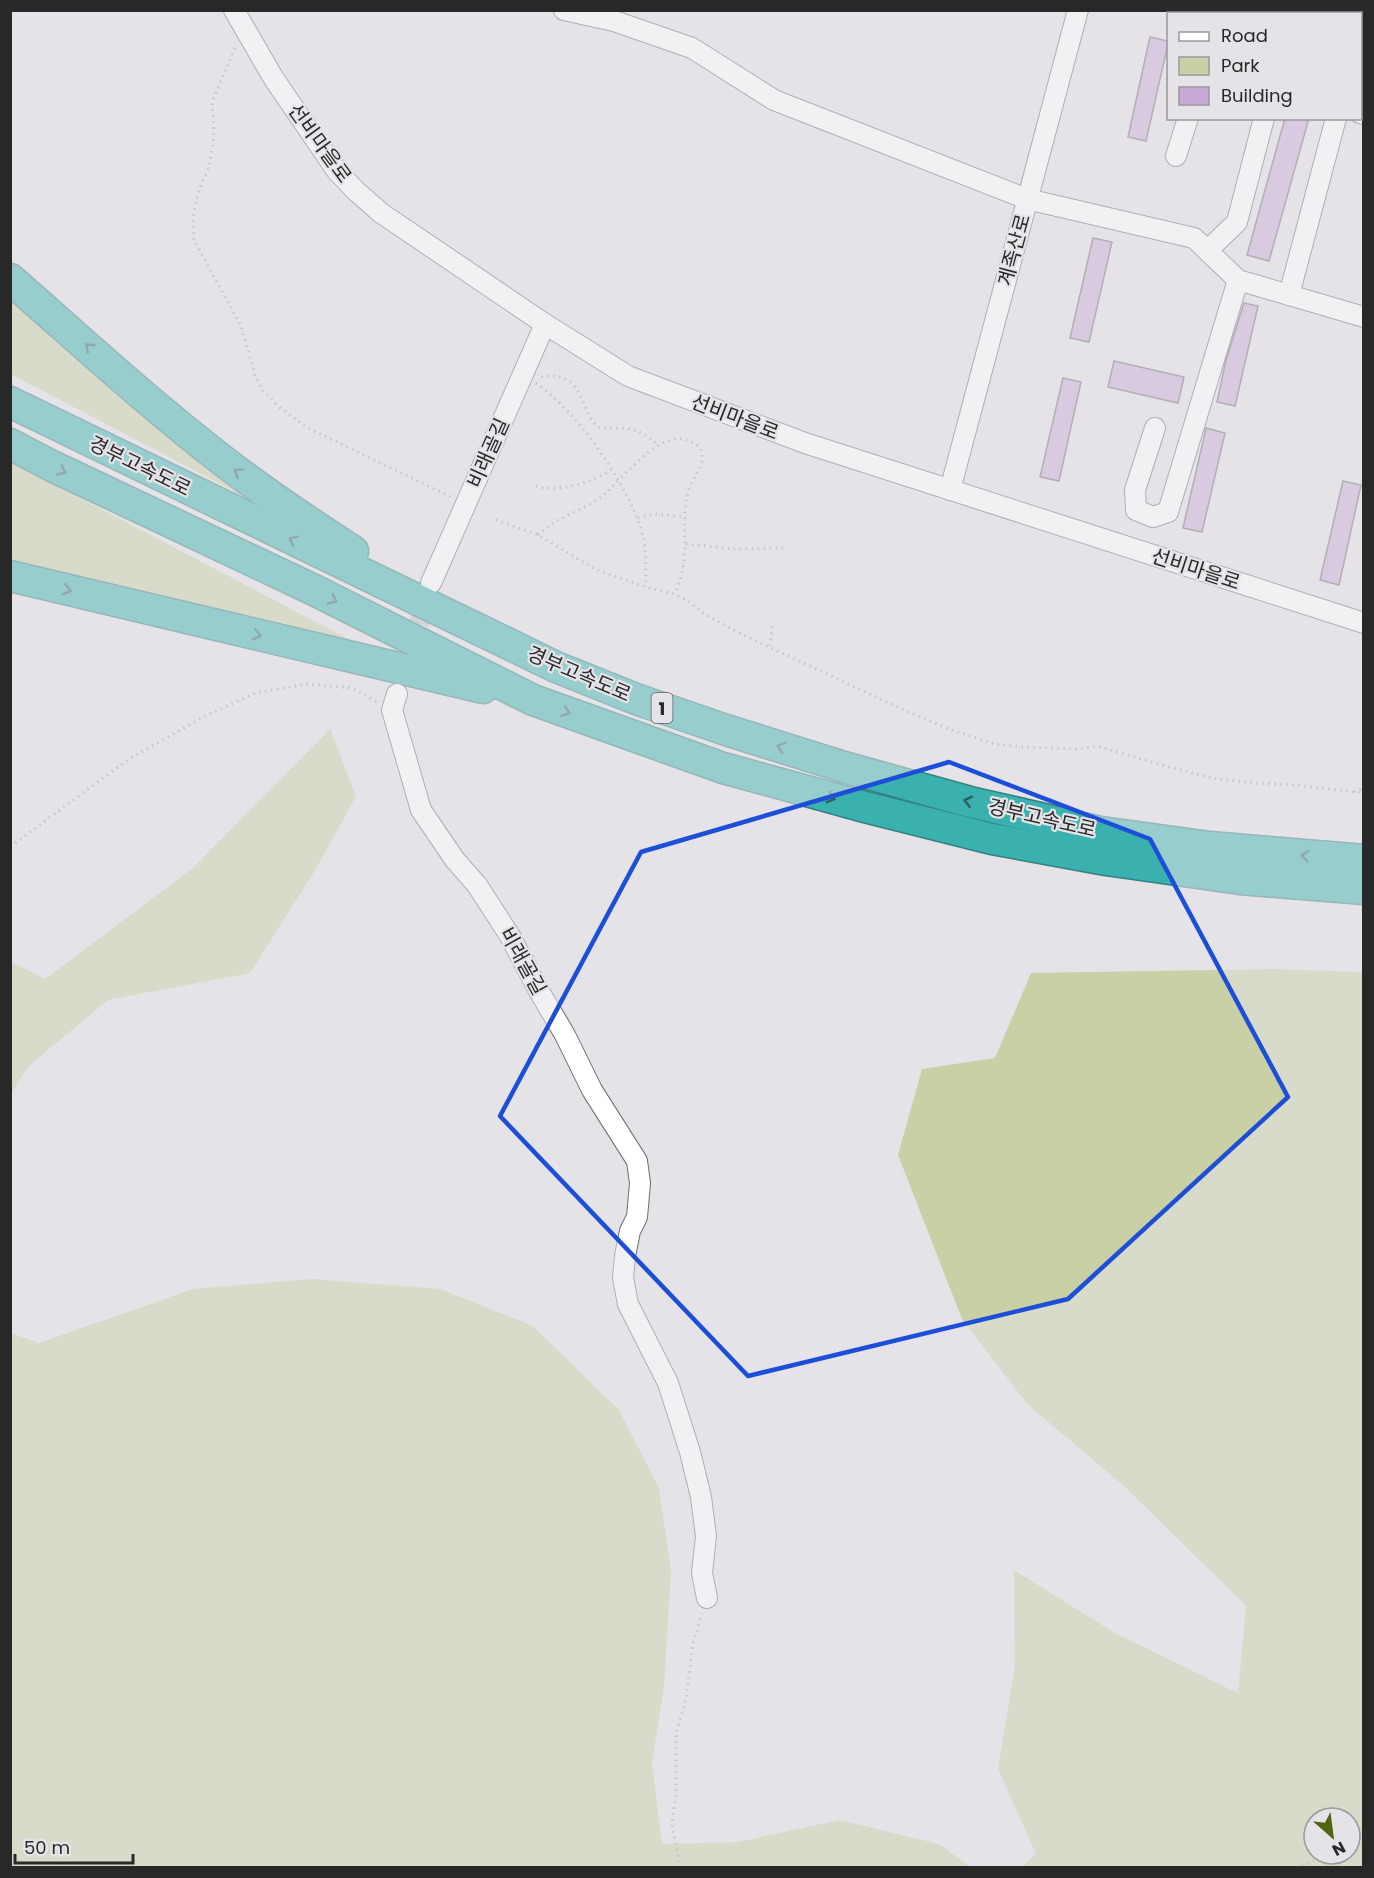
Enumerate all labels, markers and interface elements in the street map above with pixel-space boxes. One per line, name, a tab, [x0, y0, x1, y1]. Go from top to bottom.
legend	[1167, 12, 1362, 120]
text: Road	[1221, 23, 1268, 48]
text: Park	[1221, 53, 1260, 78]
text: Building	[1221, 83, 1293, 108]
street label: 선비마을로	[282, 98, 358, 188]
street label: 계족산로	[991, 211, 1037, 289]
one-way arrow	[85, 343, 96, 354]
street label: 선비마을로	[687, 387, 783, 447]
street label: 비래골길	[460, 414, 516, 492]
street label: 경부고속도로	[84, 429, 196, 503]
one-way arrow	[56, 464, 67, 476]
one-way arrow	[234, 468, 245, 479]
one-way arrow	[288, 536, 299, 548]
street label: 선비마을로	[1148, 541, 1244, 597]
one-way arrow	[62, 582, 72, 595]
one-way arrow	[327, 593, 338, 605]
one-way arrow	[252, 627, 262, 640]
street label: 경부고속도로	[523, 640, 635, 708]
road number: 1	[652, 693, 672, 723]
one-way arrow	[560, 704, 571, 717]
one-way arrow	[776, 742, 787, 754]
one-way arrow	[825, 791, 836, 803]
street label: 경부고속도로	[985, 792, 1099, 844]
one-way arrow	[963, 796, 973, 809]
one-way arrow	[1301, 850, 1310, 863]
street label: 비래골길	[493, 922, 553, 1000]
north arrow	[1302, 1806, 1362, 1866]
scale bar	[15, 1827, 134, 1865]
text: 50 m	[24, 1835, 70, 1860]
text: N	[1328, 1836, 1350, 1862]

